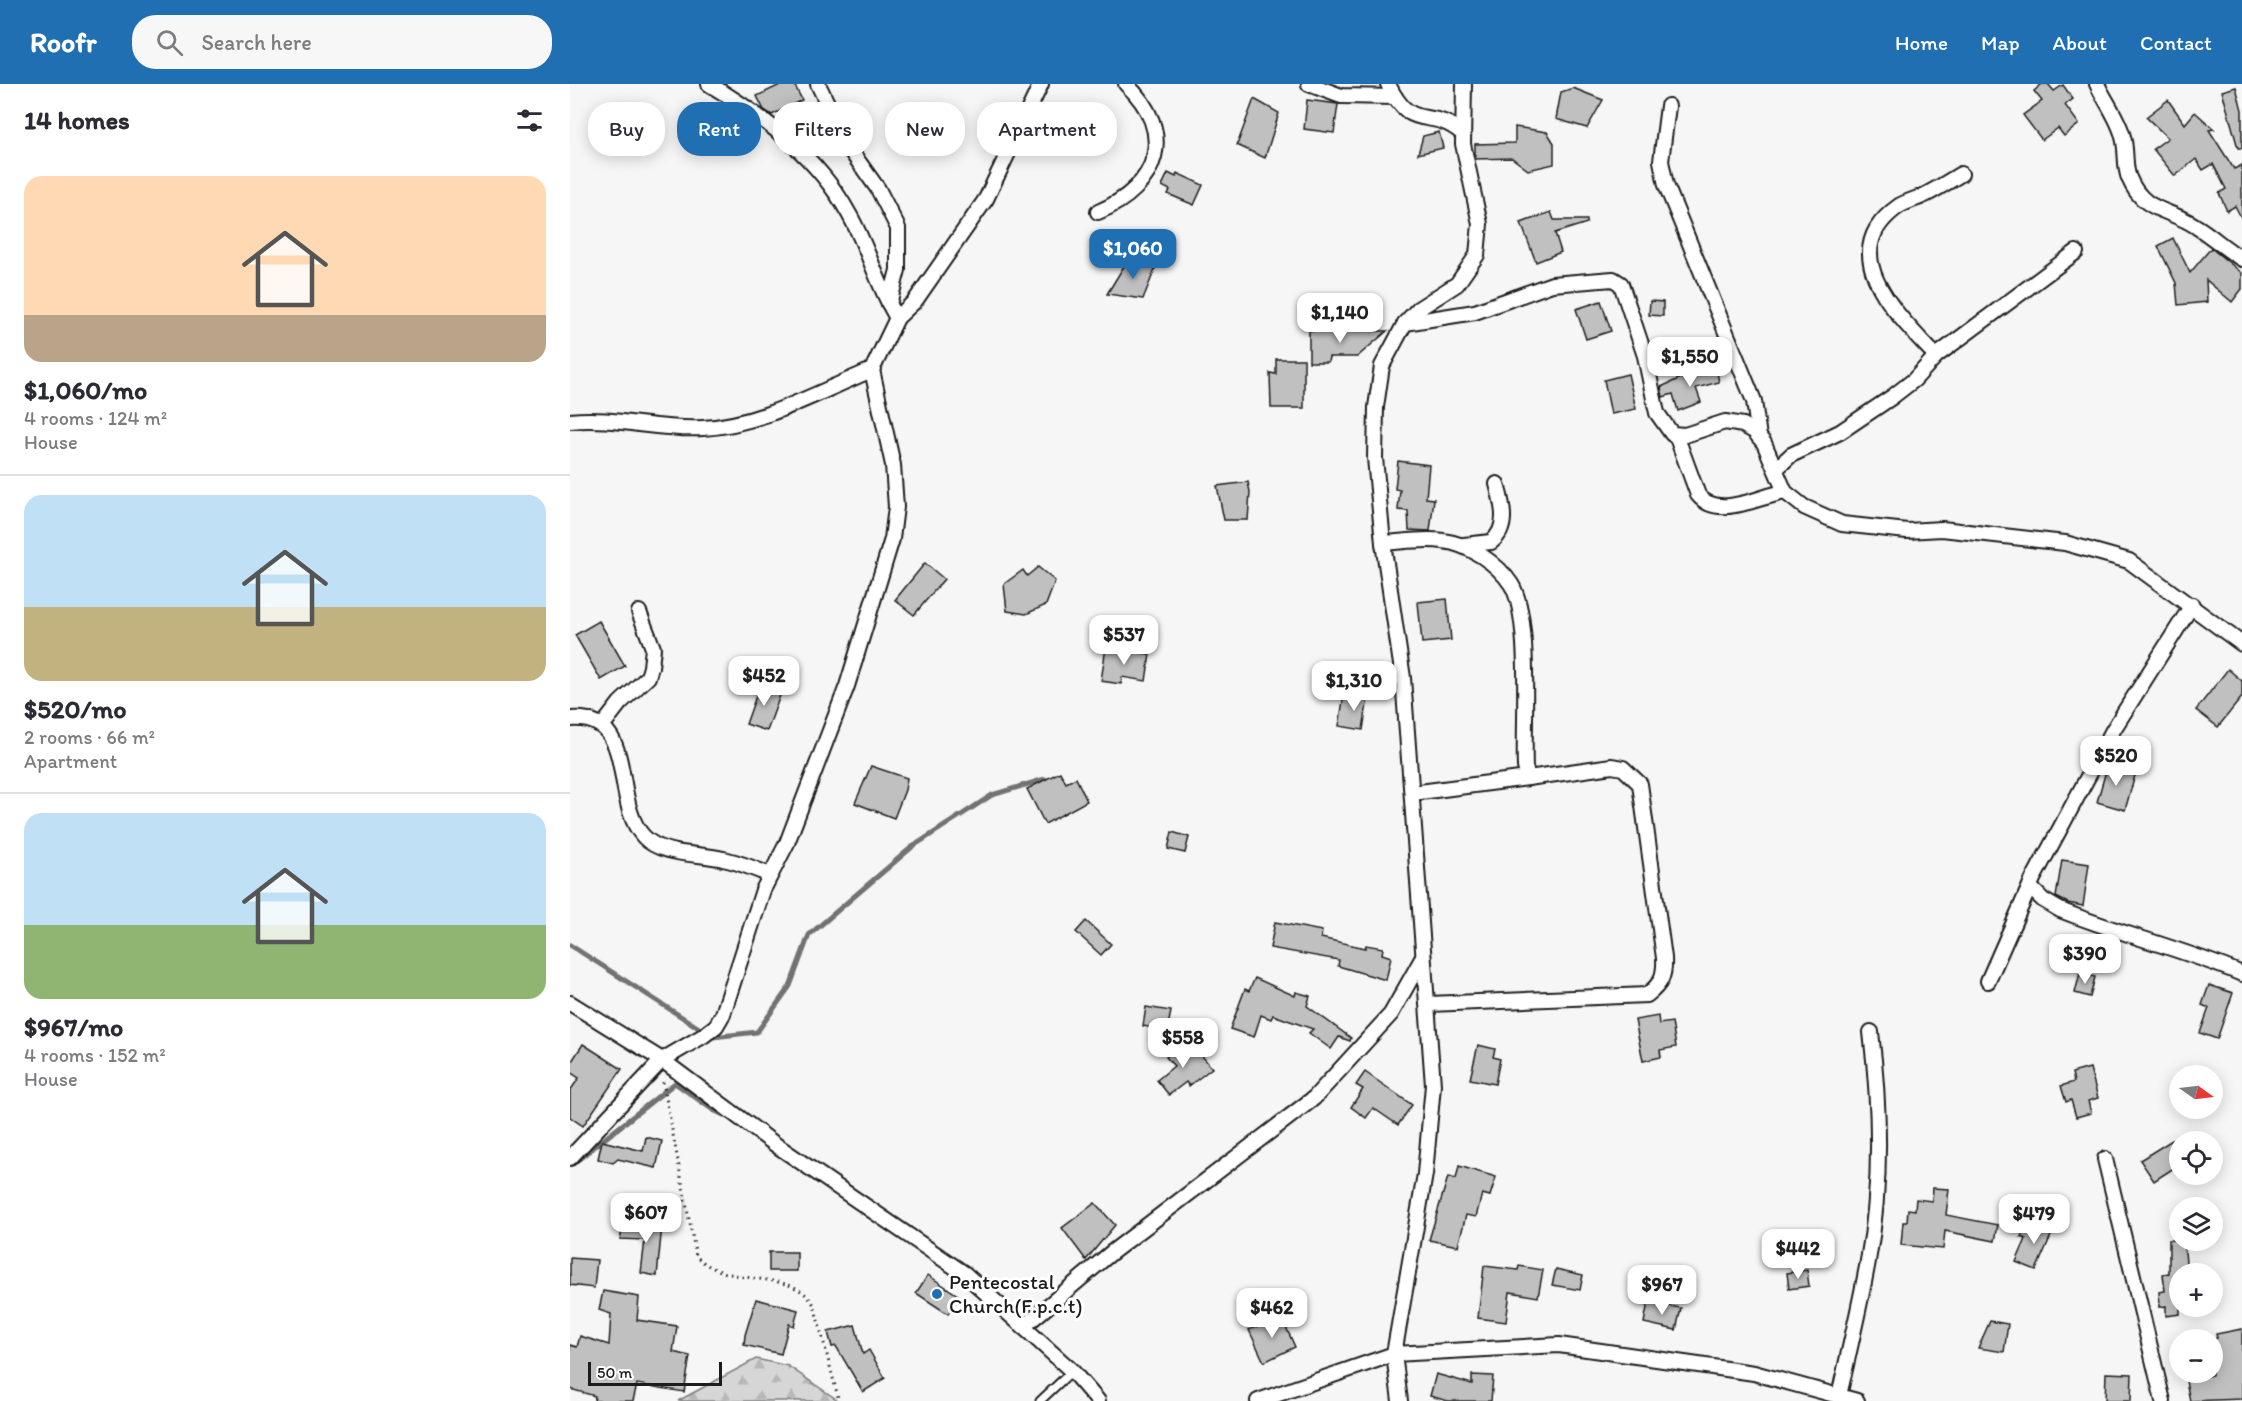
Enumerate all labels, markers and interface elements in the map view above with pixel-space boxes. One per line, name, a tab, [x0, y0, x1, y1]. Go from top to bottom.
search box	[132, 15, 552, 69]
text: Roofr	[30, 25, 96, 59]
icon: search	[153, 26, 186, 59]
text: Search here	[201, 29, 312, 56]
text: Home	[1895, 30, 1948, 55]
text: Map	[1981, 30, 2020, 55]
text: About	[2053, 30, 2107, 55]
text: Contact	[2140, 30, 2212, 55]
chip: Buy	[588, 102, 665, 156]
chip: Rent	[677, 102, 761, 156]
chip: Filters	[773, 102, 873, 156]
chip: New	[885, 102, 965, 156]
chip: Apartment	[977, 102, 1117, 156]
text: 14 homes	[24, 104, 130, 136]
icon: filters	[513, 104, 546, 137]
icon: home	[231, 215, 339, 323]
pin: $1,060	[1084, 229, 1182, 280]
text: $1,060	[1103, 236, 1163, 260]
pin: $1,140	[1291, 293, 1389, 344]
text: $1,140	[1311, 300, 1369, 324]
pin: $1,550	[1641, 337, 1739, 388]
text: $1,550	[1661, 344, 1719, 368]
text: $1,060/mo	[24, 374, 147, 406]
text: 4 rooms · 124 m²	[24, 406, 167, 430]
text: House	[24, 430, 78, 454]
icon: home	[231, 534, 339, 642]
pin: $537	[1088, 615, 1160, 666]
text: $537	[1103, 622, 1145, 646]
pin: $452	[728, 656, 800, 707]
pin: $1,310	[1305, 661, 1403, 712]
text: $452	[742, 663, 786, 687]
text: $1,310	[1326, 668, 1382, 692]
text: $520/mo	[24, 693, 127, 725]
text: 2 rooms · 66 m²	[24, 725, 155, 749]
pin: $520	[2080, 736, 2152, 787]
text: $520	[2094, 743, 2138, 767]
text: Apartment	[24, 749, 117, 773]
icon: home	[231, 852, 339, 960]
pin: $390	[2049, 934, 2121, 985]
text: $390	[2063, 941, 2107, 965]
text: $967/mo	[24, 1011, 123, 1043]
pin: $558	[1147, 1018, 1219, 1069]
text: $558	[1162, 1025, 1204, 1049]
text: 4 rooms · 152 m²	[24, 1043, 166, 1067]
north arrow	[2169, 1065, 2223, 1119]
map controls	[2169, 1065, 2223, 1383]
text: House	[24, 1067, 78, 1091]
button: locate	[2169, 1131, 2223, 1185]
pin: $607	[610, 1193, 682, 1244]
pin: $479	[1998, 1194, 2070, 1245]
button: layers	[2169, 1197, 2223, 1251]
text: $607	[625, 1200, 667, 1224]
text: $479	[2013, 1201, 2055, 1225]
pin: $442	[1762, 1229, 1834, 1280]
text: $442	[1776, 1236, 1820, 1260]
button: +	[2169, 1263, 2223, 1317]
pin: $967	[1626, 1265, 1698, 1316]
place label: Pentecostal Church(F.p.c.t)	[949, 1269, 1083, 1318]
text: $967	[1641, 1272, 1683, 1296]
marker: Pentecostal Church(F.p.c.t)	[930, 1287, 944, 1301]
pin: $462	[1236, 1288, 1308, 1339]
text: $462	[1250, 1295, 1294, 1319]
button: −	[2169, 1329, 2223, 1383]
scale bar	[588, 1359, 722, 1386]
text: 50 m	[597, 1363, 632, 1382]

